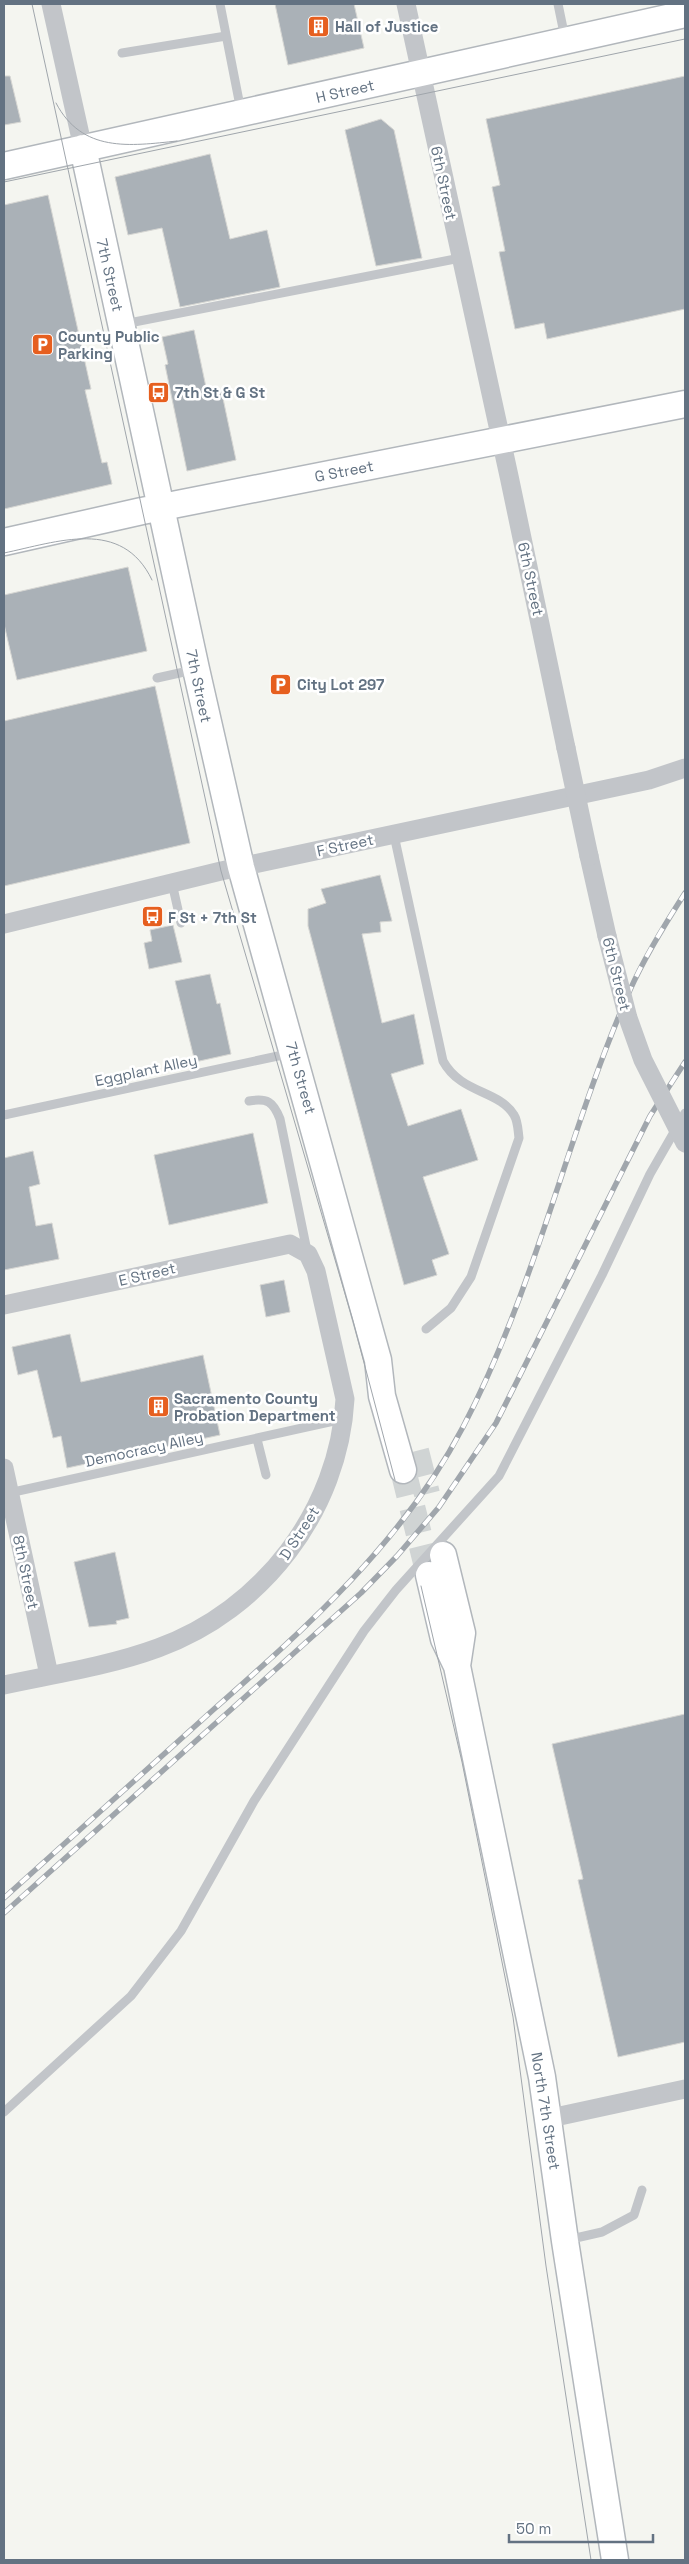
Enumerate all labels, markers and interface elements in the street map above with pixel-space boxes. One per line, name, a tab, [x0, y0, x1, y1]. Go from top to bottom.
building icon: Hall of Justice	[307, 14, 331, 38]
place label: Hall of Justice	[335, 17, 439, 36]
street label: H Street	[314, 75, 376, 107]
street label: 6th Street	[427, 144, 461, 222]
street label: 7th Street	[92, 237, 128, 313]
place label: County Public Parking	[58, 327, 160, 363]
parking icon: County Public Parking	[30, 333, 54, 357]
bus stop icon: 7th St & G St	[147, 380, 171, 404]
place label: 7th St & G St	[175, 383, 265, 402]
street label: G Street	[313, 456, 375, 486]
street label: 6th Street	[514, 540, 548, 618]
street label: 7th Street	[182, 648, 216, 724]
parking icon: City Lot 297	[269, 672, 293, 696]
place label: City Lot 297	[297, 675, 384, 694]
street label: F Street	[315, 830, 375, 860]
bus stop icon: F St + 7th St	[140, 905, 164, 929]
place label: F St + 7th St	[168, 908, 257, 927]
street label: 6th Street	[599, 935, 635, 1013]
street label: 7th Street	[282, 1040, 320, 1116]
street label: Eggplant Alley	[93, 1050, 199, 1090]
street label: E Street	[117, 1258, 178, 1290]
place label: Sacramento County Probation Department	[174, 1389, 336, 1425]
building icon: Sacramento County Probation Department	[146, 1395, 170, 1419]
street label: Democracy Alley	[83, 1427, 205, 1471]
street label: D Street	[275, 1503, 323, 1563]
street label: 8th Street	[9, 1533, 43, 1611]
street label: North 7th Street	[527, 2051, 565, 2171]
scale bar	[509, 2512, 653, 2544]
text: 50 m	[516, 2519, 551, 2538]

